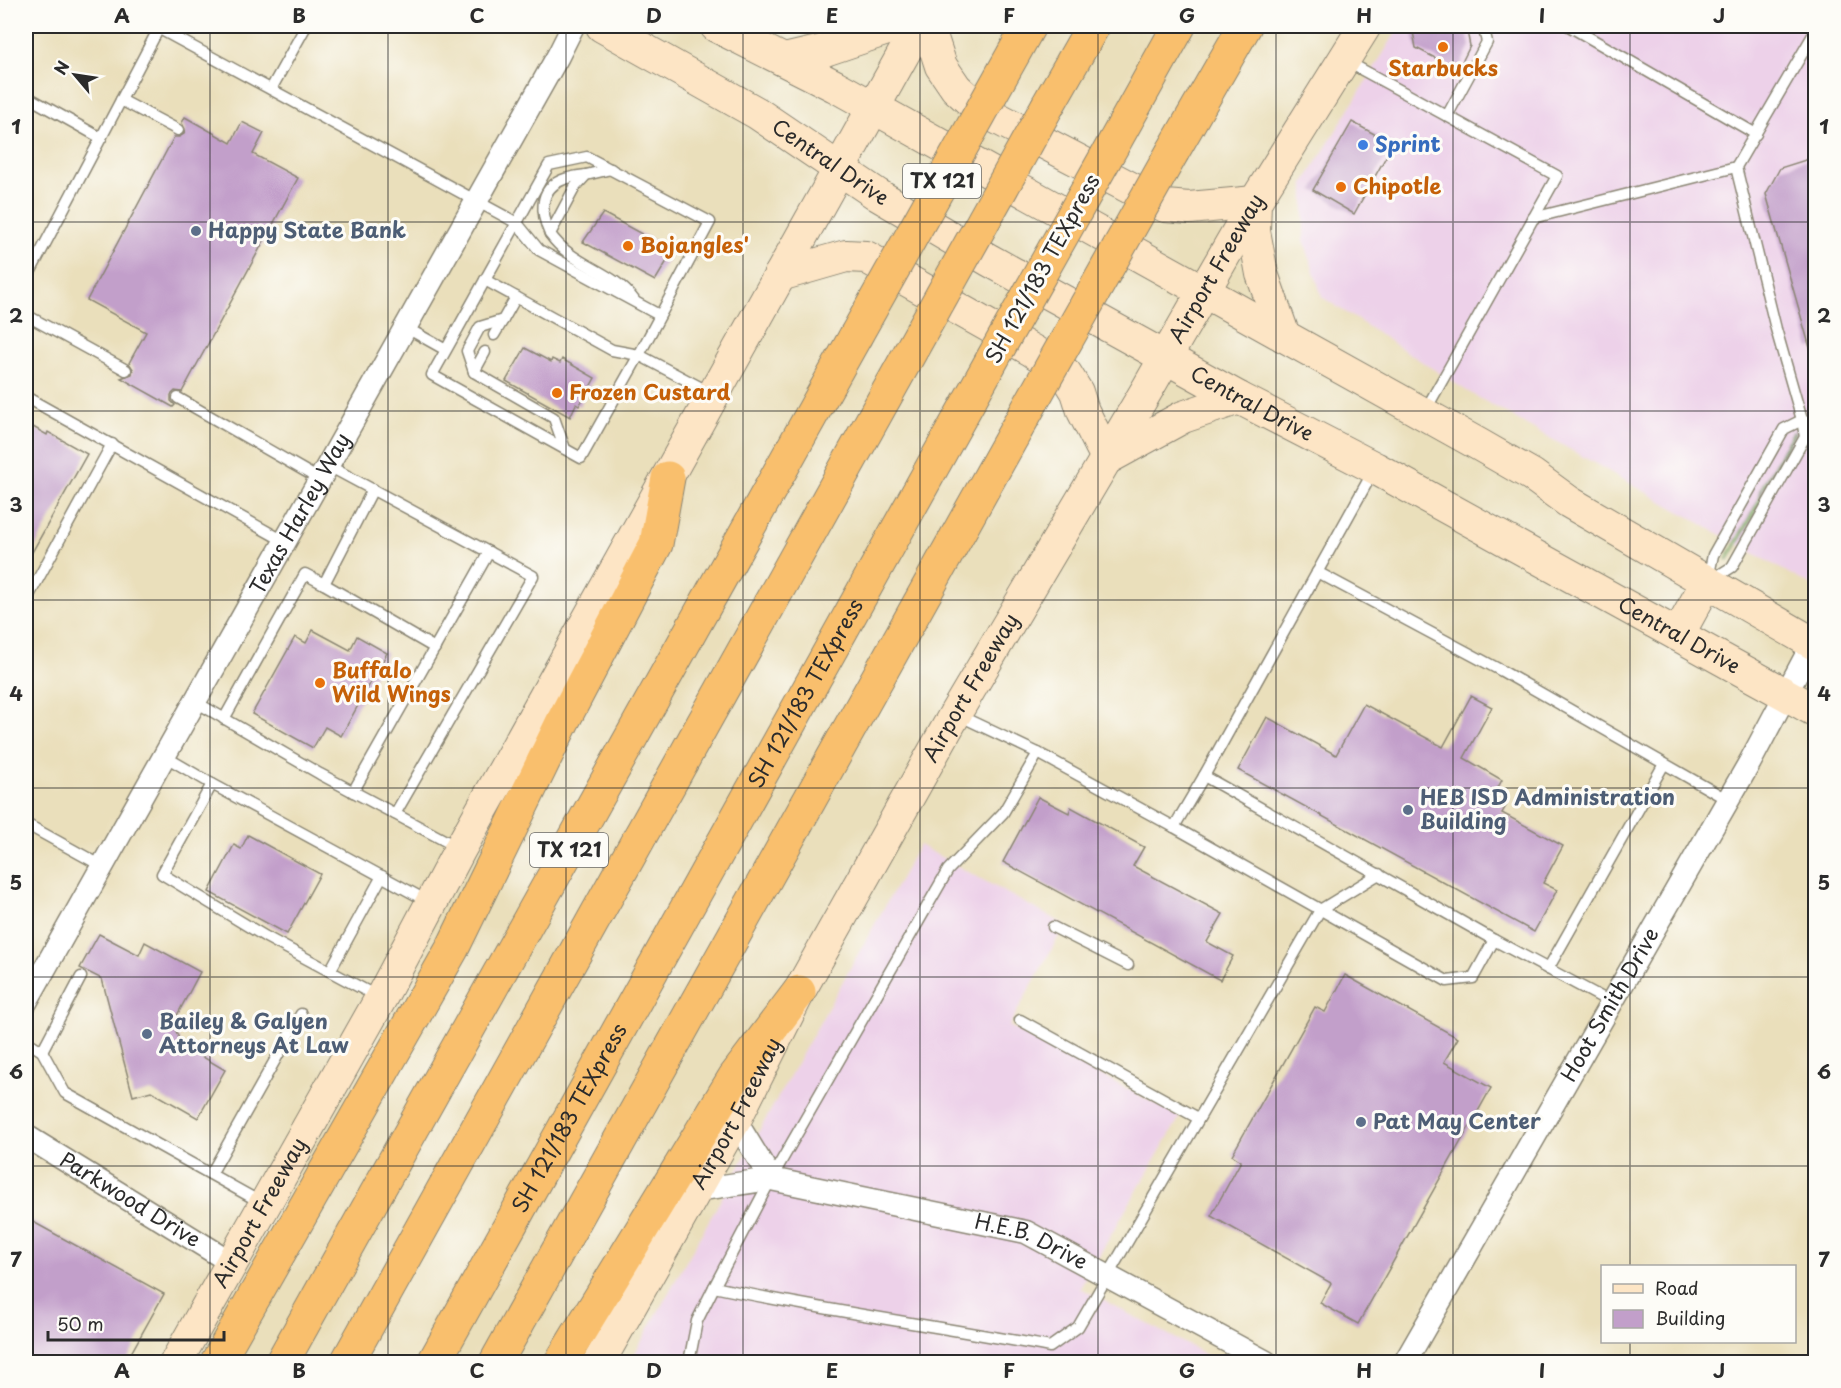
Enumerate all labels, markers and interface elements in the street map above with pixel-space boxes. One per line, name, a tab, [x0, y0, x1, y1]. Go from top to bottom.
text: A	[114, 0, 130, 30]
text: B	[292, 0, 306, 30]
text: C	[469, 0, 485, 30]
text: D	[646, 0, 662, 30]
text: E	[826, 0, 838, 30]
text: F	[1003, 0, 1015, 30]
text: G	[1179, 0, 1195, 30]
text: H	[1356, 0, 1372, 30]
text: I	[1539, 0, 1545, 30]
text: J	[1713, 0, 1725, 30]
marker: Starbucks	[1436, 40, 1450, 54]
north arrow	[45, 45, 105, 105]
place label: Starbucks	[1388, 51, 1498, 83]
text: N	[47, 56, 75, 79]
street label: Central Drive	[766, 110, 896, 212]
text: 1	[11, 111, 21, 141]
text: 1	[1819, 111, 1829, 141]
place label: Sprint	[1375, 127, 1441, 159]
marker: Sprint	[1356, 138, 1370, 152]
road number: TX 121	[903, 164, 981, 198]
street label: SH 121/183 TEXpress	[976, 167, 1107, 369]
place label: Chipotle	[1353, 169, 1441, 201]
marker: Chipotle	[1334, 180, 1348, 194]
street label: Airport Freeway	[1159, 187, 1271, 348]
place label: Happy State Bank	[208, 213, 406, 245]
marker: Happy State Bank	[189, 224, 203, 238]
place label: Bojangles'	[640, 228, 749, 260]
marker: Bojangles'	[621, 239, 635, 253]
text: 2	[9, 300, 23, 330]
text: 2	[1817, 300, 1831, 330]
street label: Central Drive	[1185, 356, 1320, 448]
place label: Frozen Custard	[569, 375, 731, 407]
marker: Frozen Custard	[550, 386, 564, 400]
street label: Texas Harley Way	[240, 426, 357, 600]
text: 3	[9, 489, 23, 519]
text: 3	[1817, 489, 1831, 519]
street label: Central Drive	[1613, 587, 1747, 680]
street label: SH 121/183 TEXpress	[739, 592, 870, 793]
street label: Airport Freeway	[913, 606, 1025, 767]
place label: Buffalo Wild Wings	[332, 653, 451, 709]
marker: Buffalo Wild Wings	[313, 676, 327, 690]
text: 4	[9, 678, 23, 708]
text: 4	[1817, 678, 1831, 708]
place label: HEB ISD Administration Building	[1420, 780, 1675, 836]
marker: HEB ISD Administration Building	[1401, 803, 1415, 817]
road number: TX 121	[530, 833, 608, 867]
text: 5	[10, 867, 22, 897]
text: 5	[1818, 867, 1830, 897]
street label: Hoot Smith Drive	[1552, 921, 1666, 1087]
place label: Bailey & Galyen Attorneys At Law	[159, 1004, 349, 1060]
street label: SH 121/183 TEXpress	[502, 1017, 634, 1218]
marker: Bailey & Galyen Attorneys At Law	[140, 1027, 154, 1041]
street label: Airport Freeway	[681, 1031, 788, 1194]
text: 6	[9, 1056, 23, 1086]
text: 6	[1817, 1056, 1831, 1086]
place label: Pat May Center	[1373, 1104, 1541, 1136]
marker: Pat May Center	[1354, 1115, 1368, 1129]
street label: Airport Freeway	[203, 1131, 313, 1293]
street label: Parkwood Drive	[54, 1143, 208, 1254]
street label: H.E.B. Drive	[972, 1204, 1094, 1277]
text: 7	[10, 1244, 22, 1274]
text: 7	[1818, 1244, 1830, 1274]
legend	[1601, 1265, 1796, 1343]
text: Road	[1655, 1274, 1699, 1301]
scale bar	[48, 1304, 224, 1342]
text: Building	[1655, 1304, 1725, 1331]
text: 50 m	[57, 1310, 104, 1337]
text: A	[114, 1355, 130, 1385]
text: B	[292, 1355, 306, 1385]
text: C	[469, 1355, 485, 1385]
text: D	[646, 1355, 662, 1385]
text: E	[826, 1355, 838, 1385]
text: F	[1003, 1355, 1015, 1385]
text: G	[1179, 1355, 1195, 1385]
text: H	[1356, 1355, 1372, 1385]
text: I	[1539, 1355, 1545, 1385]
text: J	[1713, 1355, 1725, 1385]

